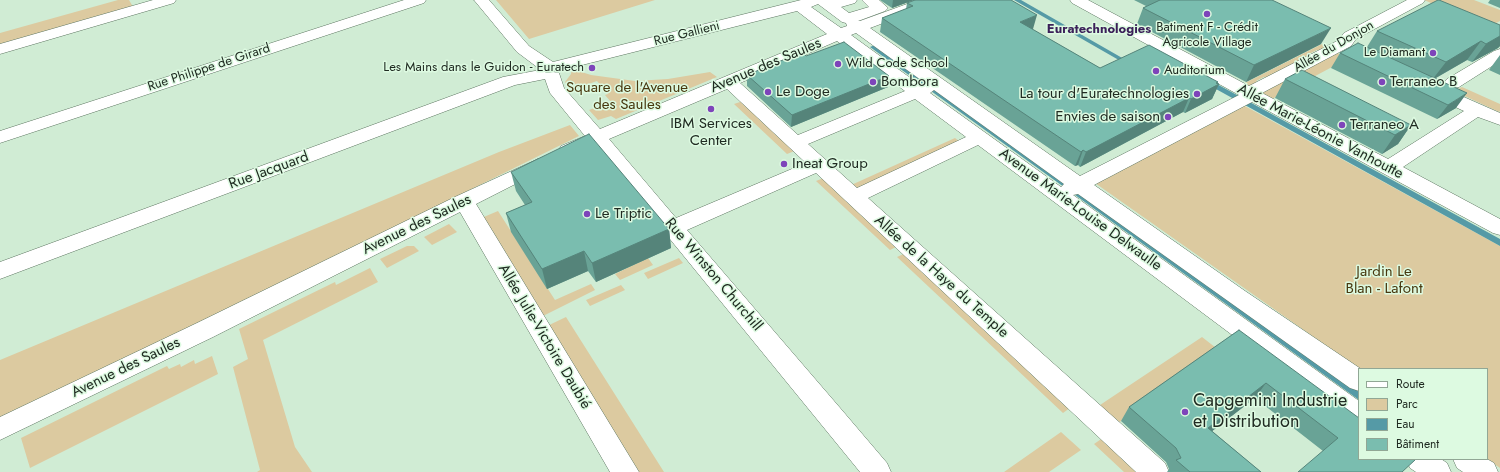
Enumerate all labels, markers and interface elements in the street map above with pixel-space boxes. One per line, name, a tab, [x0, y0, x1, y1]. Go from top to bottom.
marker: Batiment F - Crédit Agricole Village	[1202, 9, 1212, 19]
street label: Rue Gallieni	[652, 18, 722, 50]
street label: Allée du Donjon	[1291, 18, 1377, 76]
place label: Batiment F - Crédit Agricole Village	[1156, 20, 1258, 51]
district label: Euratechnologies	[1047, 22, 1151, 38]
street label: Avenue des Saules	[708, 35, 824, 97]
street label: Rue Philippe de Girard	[146, 41, 272, 95]
place label: Le Diamant	[1364, 45, 1425, 61]
marker: Le Diamant	[1428, 48, 1438, 58]
place label: Wild Code School	[846, 56, 948, 72]
marker: Wild Code School	[833, 59, 843, 69]
place label: Les Mains dans le Guidon - Euratech	[383, 60, 584, 76]
marker: Les Mains dans le Guidon - Euratech	[587, 63, 597, 73]
place label: Auditorium	[1164, 63, 1225, 79]
marker: Auditorium	[1151, 66, 1161, 76]
place label: Bombora	[881, 73, 938, 91]
place label: Terraneo B	[1390, 73, 1457, 91]
marker: Bombora	[868, 77, 878, 87]
marker: Terraneo B	[1377, 77, 1387, 87]
park label: Square de l'Avenue des Saules	[566, 79, 688, 114]
street label: Allée Marie-Léonie Vanhoutte	[1234, 81, 1406, 183]
place label: Le Doge	[776, 83, 830, 101]
place label: La tour d'Euratechnologies	[1020, 85, 1189, 103]
marker: Le Doge	[763, 87, 773, 97]
marker: La tour d'Euratechnologies	[1192, 89, 1202, 99]
marker: IBM Services Center	[706, 104, 716, 114]
place label: Envies de saison	[1055, 108, 1160, 126]
marker: Envies de saison	[1163, 112, 1173, 122]
place label: IBM Services Center	[670, 115, 752, 150]
place label: Terraneo A	[1350, 116, 1419, 134]
marker: Terraneo A	[1337, 120, 1347, 130]
street label: Avenue Marie-Louise Delwaulle	[995, 145, 1165, 275]
street label: Rue Jacquard	[227, 148, 311, 194]
place label: Ineat Group	[792, 155, 868, 173]
marker: Ineat Group	[779, 159, 789, 169]
street label: Avenue des Saules	[360, 191, 474, 259]
place label: Le Triptic	[595, 205, 652, 223]
marker: Le Triptic	[582, 209, 592, 219]
street label: Allée de la Haye du Temple	[870, 212, 1012, 342]
street label: Rue Winston Churchill	[660, 215, 766, 335]
street label: Allée Julie-Victoire Daubié	[494, 261, 594, 413]
park label: Jardin Le Blan - Lafont	[1346, 263, 1422, 298]
street label: Avenue des Saules	[69, 334, 183, 402]
legend	[1358, 368, 1488, 460]
text: Route	[1396, 375, 1425, 393]
place label: Capgemini Industrie et Distribution	[1193, 391, 1347, 434]
text: Parc	[1396, 395, 1418, 413]
marker: Capgemini Industrie et Distribution	[1180, 407, 1190, 417]
text: Eau	[1396, 415, 1415, 433]
text: Bâtiment	[1396, 435, 1439, 453]

